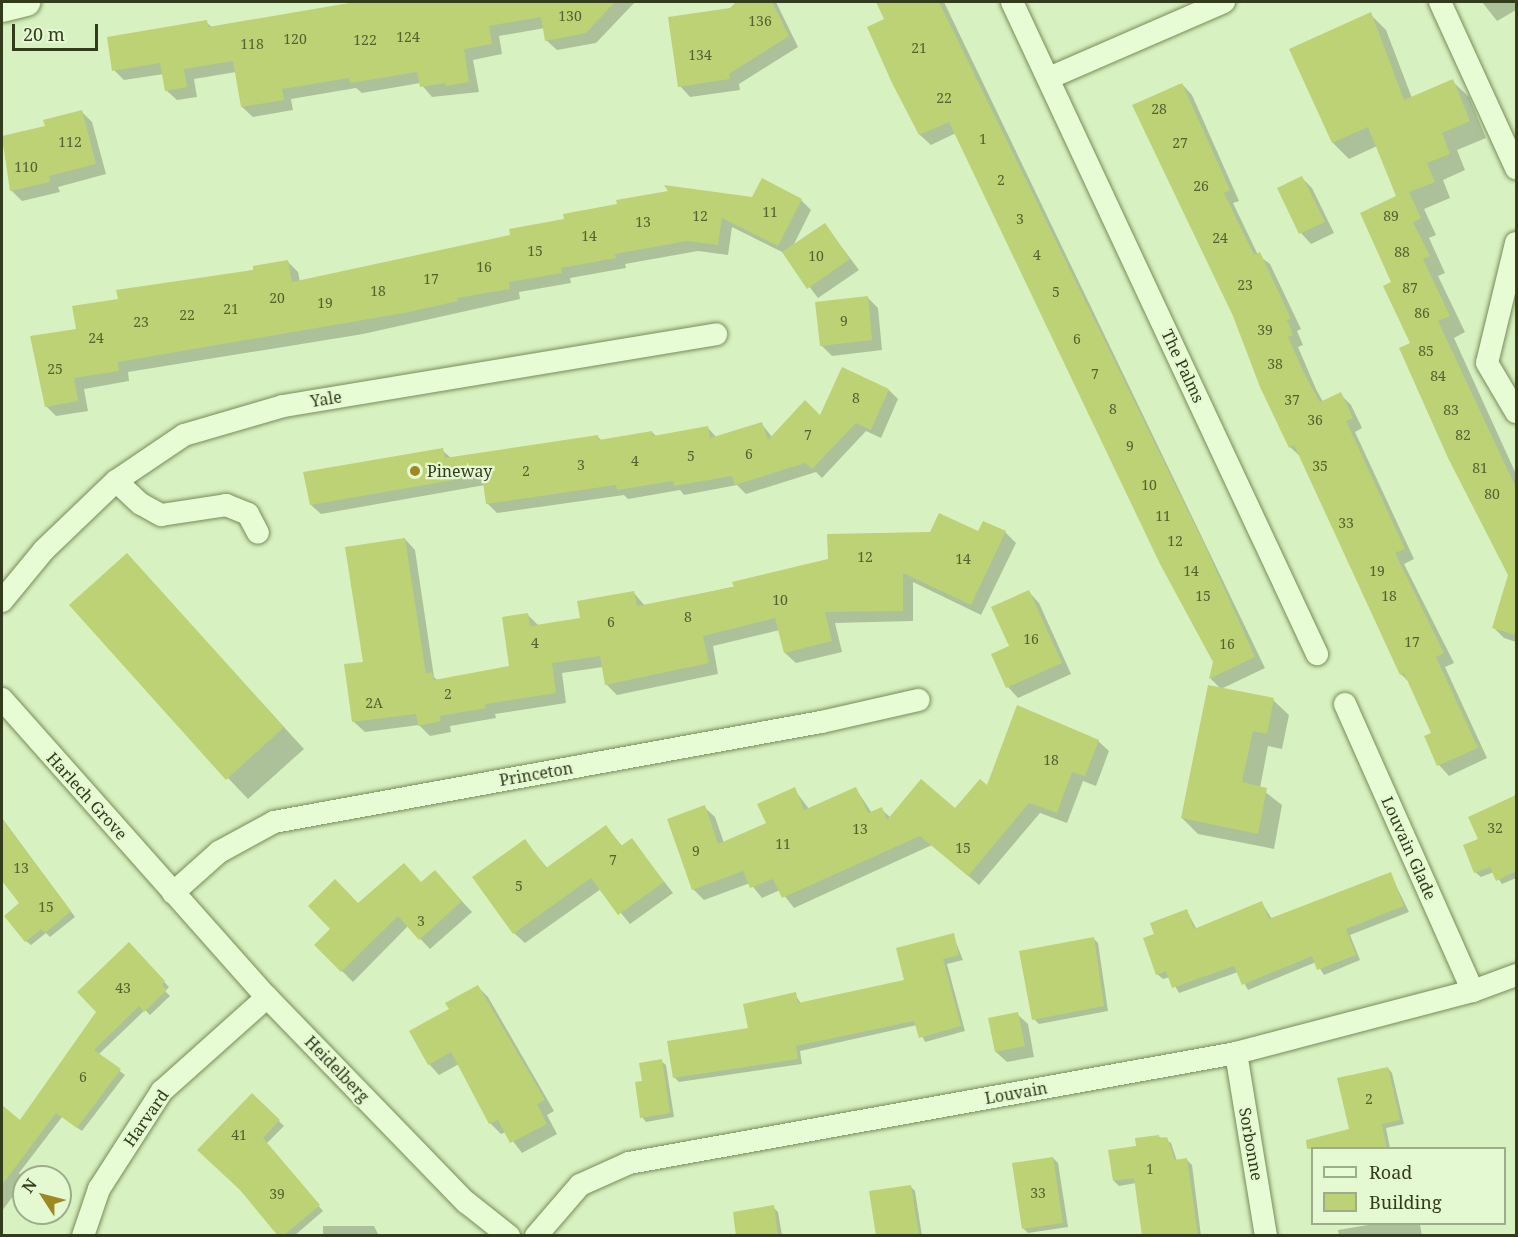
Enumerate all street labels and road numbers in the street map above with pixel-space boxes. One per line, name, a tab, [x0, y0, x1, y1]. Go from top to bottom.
street label: The Palms	[1158, 326, 1208, 406]
street label: Yale	[309, 387, 343, 411]
street label: Harlech Grove	[43, 748, 131, 844]
street label: Princeton	[498, 758, 574, 790]
street label: Louvain Glade	[1378, 793, 1440, 903]
street label: Heidelberg	[301, 1032, 373, 1106]
street label: Louvain	[983, 1078, 1049, 1108]
street label: Harvard	[120, 1086, 172, 1150]
street label: Sorbonne	[1235, 1106, 1267, 1182]

